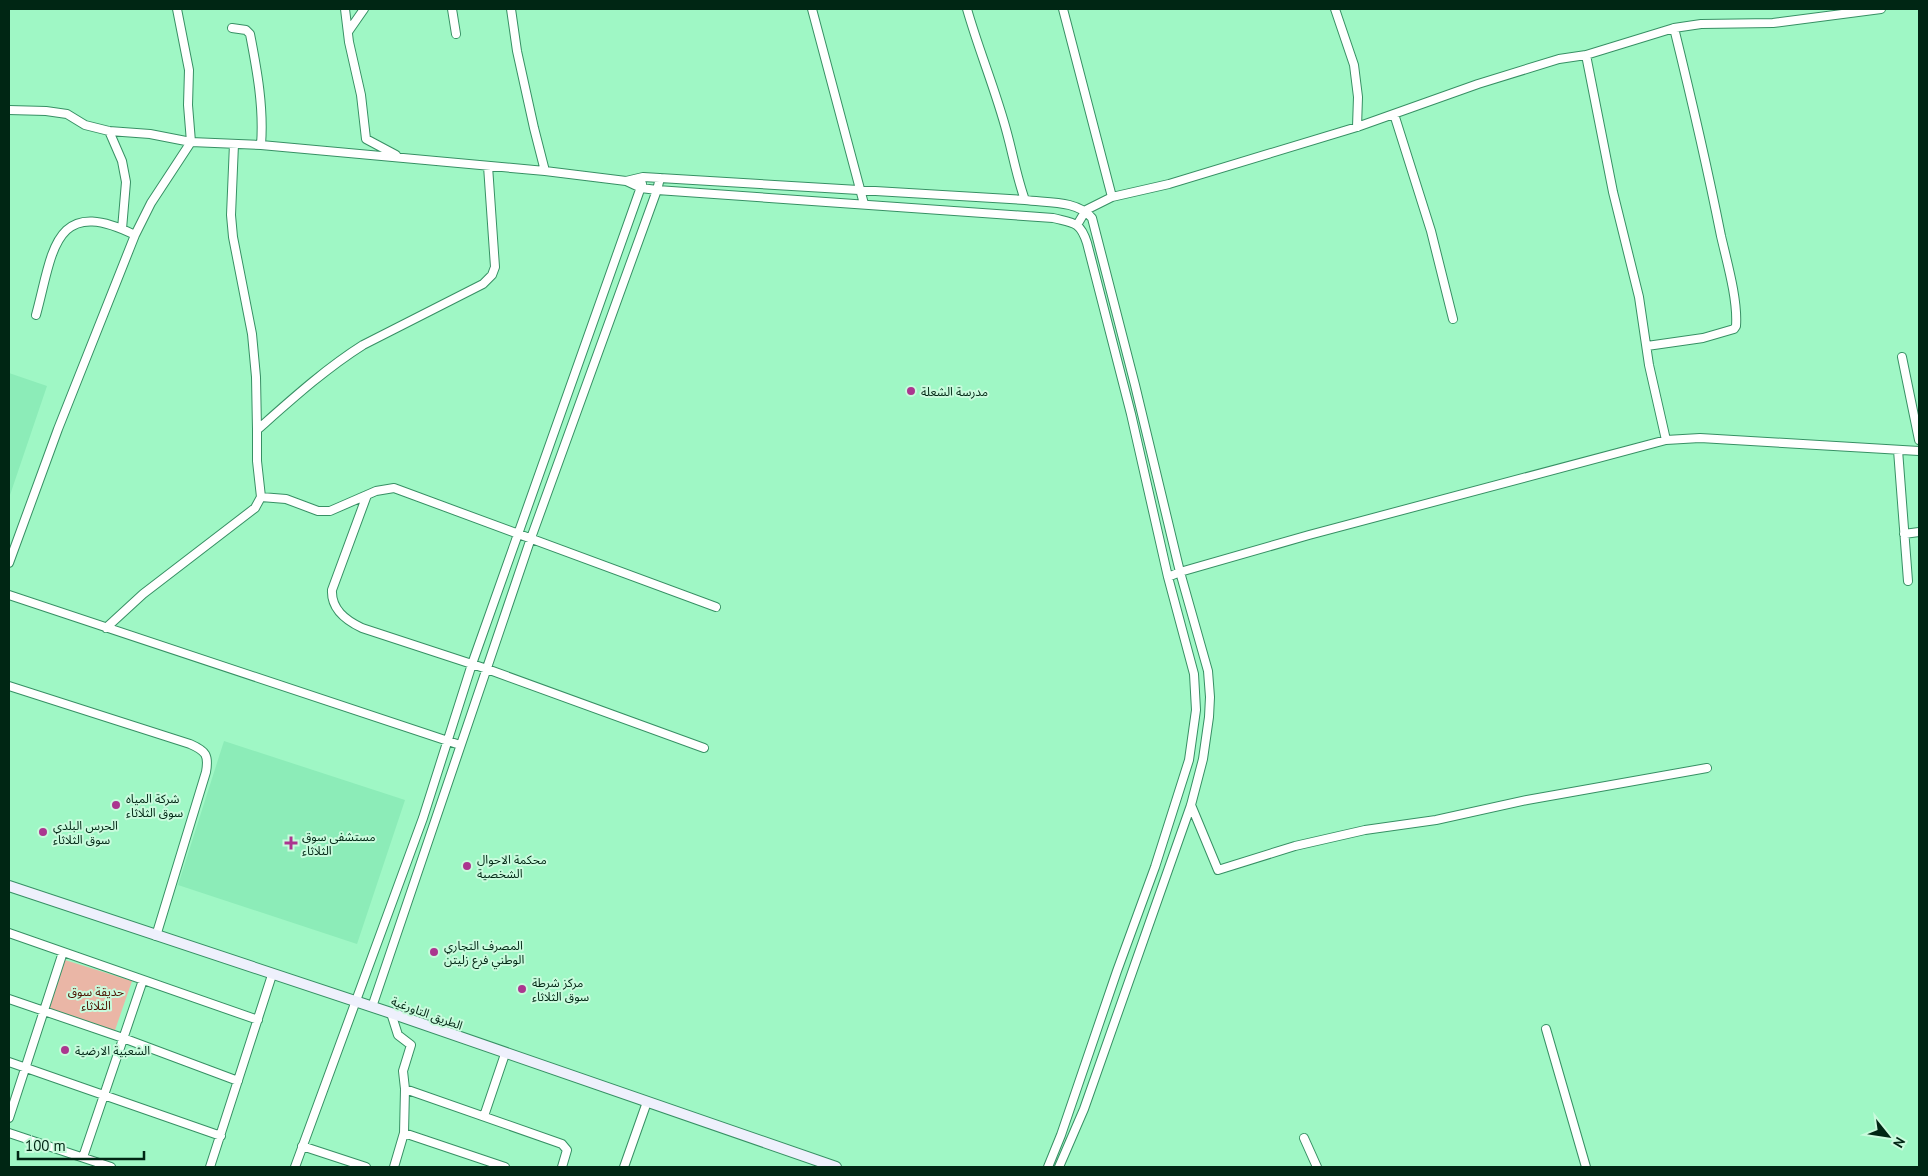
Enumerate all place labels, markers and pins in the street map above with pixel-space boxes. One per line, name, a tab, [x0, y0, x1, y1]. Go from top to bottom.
place label: مدرسة الشعلة	[921, 384, 988, 399]
marker: مدرسة الشعلة	[905, 385, 917, 397]
place label: شركة المياه سوق الثلاثاء	[126, 791, 183, 820]
marker: شركة المياه سوق الثلاثاء	[110, 799, 122, 811]
place label: الحرس البلدي سوق الثلاثاء	[53, 818, 118, 847]
marker: الحرس البلدي سوق الثلاثاء	[37, 826, 49, 838]
place label: مستشفى سوق الثلاثاء	[302, 829, 376, 858]
marker: مستشفى سوق الثلاثاء	[284, 836, 298, 850]
place label: محكمة الاحوال الشخصية	[477, 852, 547, 881]
marker: محكمة الاحوال الشخصية	[461, 860, 473, 872]
place label: المصرف التجاري الوطني فرع زليتن	[444, 938, 524, 969]
marker: المصرف التجاري الوطني فرع زليتن	[428, 946, 440, 958]
place label: مركز شرطة سوق الثلاثاء	[532, 975, 589, 1004]
marker: مركز شرطة سوق الثلاثاء	[516, 983, 528, 995]
place label: الشعبية الارضية	[75, 1043, 150, 1058]
marker: الشعبية الارضية	[59, 1044, 71, 1056]

